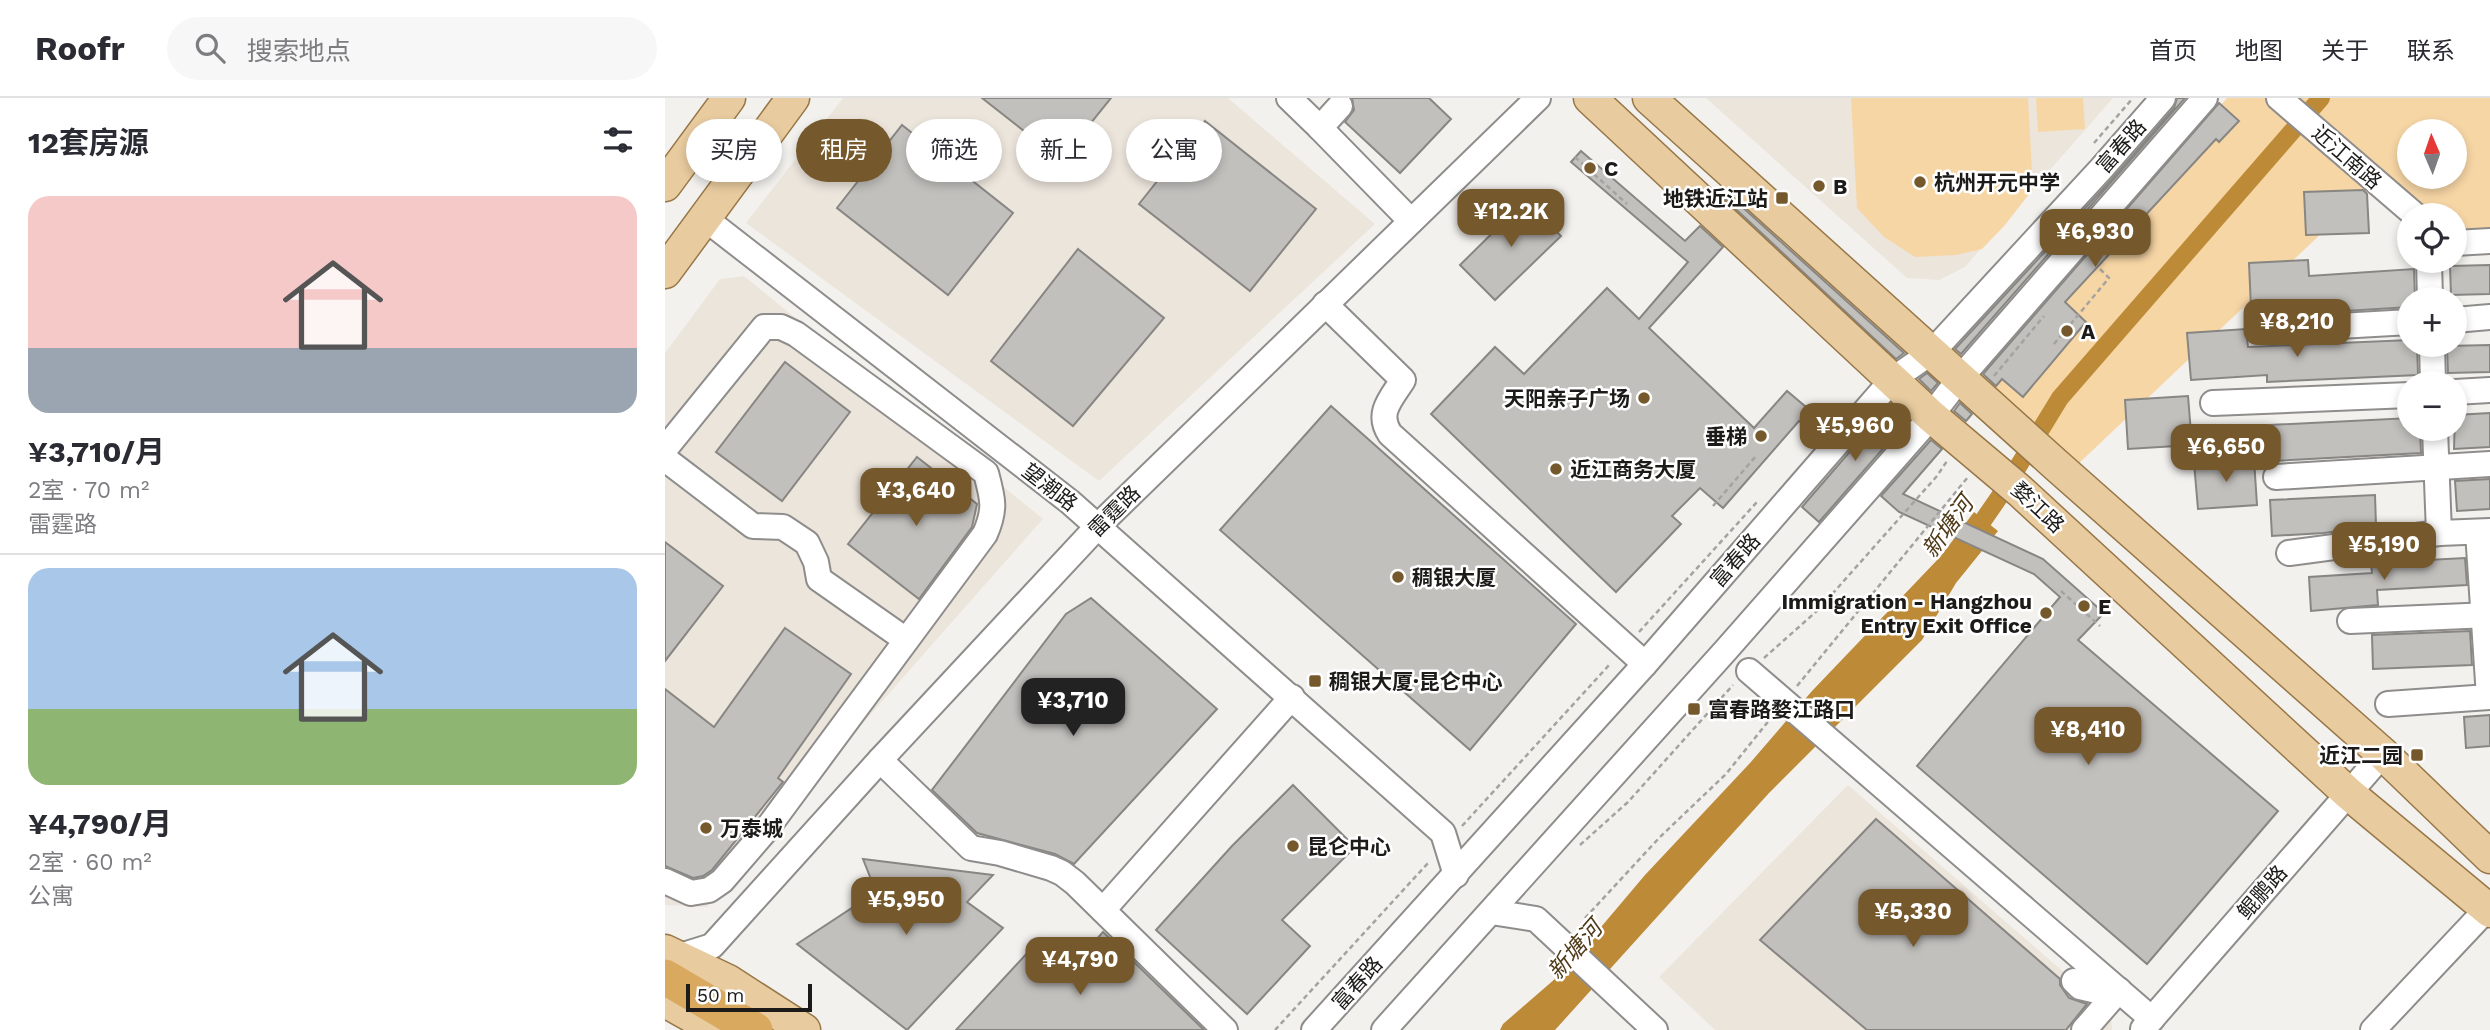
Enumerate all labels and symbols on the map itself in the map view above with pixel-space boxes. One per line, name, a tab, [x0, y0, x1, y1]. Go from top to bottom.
street label: 富春路	[2091, 114, 2151, 178]
north arrow	[2397, 119, 2467, 189]
street label: 近江南路	[2307, 120, 2387, 194]
place label: C	[1604, 156, 1618, 181]
marker: C	[1582, 160, 1598, 176]
place label: 杭州开元中学	[1934, 170, 2060, 195]
place label: B	[1833, 174, 1847, 199]
marker: 杭州开元中学	[1912, 174, 1928, 190]
marker: B	[1811, 178, 1827, 194]
place label: 地铁近江站	[1663, 186, 1768, 211]
pin: ¥12.2K	[1454, 190, 1568, 249]
marker: 地铁近江站	[1774, 190, 1790, 206]
pin: ¥6,930	[2038, 209, 2152, 269]
pin: ¥8,210	[2240, 300, 2354, 359]
place label: A	[2081, 319, 2096, 344]
marker: A	[2059, 323, 2075, 339]
place label: 天阳亲子广场	[1504, 386, 1630, 411]
marker: 天阳亲子广场	[1636, 390, 1652, 406]
pin: ¥5,960	[1798, 404, 1912, 463]
place label: 垂梯	[1705, 424, 1747, 449]
pin: ¥6,650	[2169, 424, 2283, 484]
marker: 垂梯	[1753, 428, 1769, 444]
place label: 近江商务大厦	[1570, 457, 1696, 482]
street label: 望潮路	[1017, 458, 1083, 516]
marker: 近江商务大厦	[1548, 461, 1564, 477]
pin: ¥3,640	[859, 468, 973, 528]
street label: 婺江路	[2006, 476, 2070, 538]
street label: 雷霆路	[1083, 480, 1145, 542]
water label: 新塘河	[1917, 488, 1982, 563]
pin: ¥5,190	[2327, 522, 2441, 582]
street label: 富春路	[1705, 528, 1765, 592]
place label: 稠银大厦	[1412, 565, 1496, 590]
marker: 稠银大厦	[1390, 569, 1406, 585]
place label: Immigration - Hangzhou Entry Exit Office	[1781, 589, 2032, 638]
place label: E	[2098, 594, 2111, 619]
marker: E	[2076, 598, 2092, 614]
marker: Immigration - Hangzhou Entry Exit Office	[2038, 605, 2054, 621]
place label: 稠银大厦·昆仑中心	[1329, 669, 1503, 694]
marker: 稠银大厦·昆仑中心	[1307, 673, 1323, 689]
pin: ¥3,710	[1016, 678, 1130, 738]
place label: 富春路婺江路口	[1708, 697, 1855, 722]
marker: 富春路婺江路口	[1686, 701, 1702, 717]
pin: ¥8,410	[2031, 708, 2145, 767]
place label: 近江二园	[2319, 743, 2403, 768]
marker: 近江二园	[2409, 747, 2425, 763]
place label: 万泰城	[720, 816, 783, 841]
marker: 万泰城	[698, 820, 714, 836]
place label: 昆仑中心	[1307, 834, 1391, 859]
marker: 昆仑中心	[1285, 838, 1301, 854]
street label: 鲲鹏路	[2232, 860, 2292, 924]
pin: ¥5,950	[849, 878, 963, 937]
pin: ¥5,330	[1856, 890, 1970, 949]
water label: 新塘河	[1542, 912, 1610, 985]
pin: ¥4,790	[1023, 937, 1137, 997]
street label: 富春路	[1327, 951, 1387, 1015]
scale bar	[686, 981, 812, 1013]

